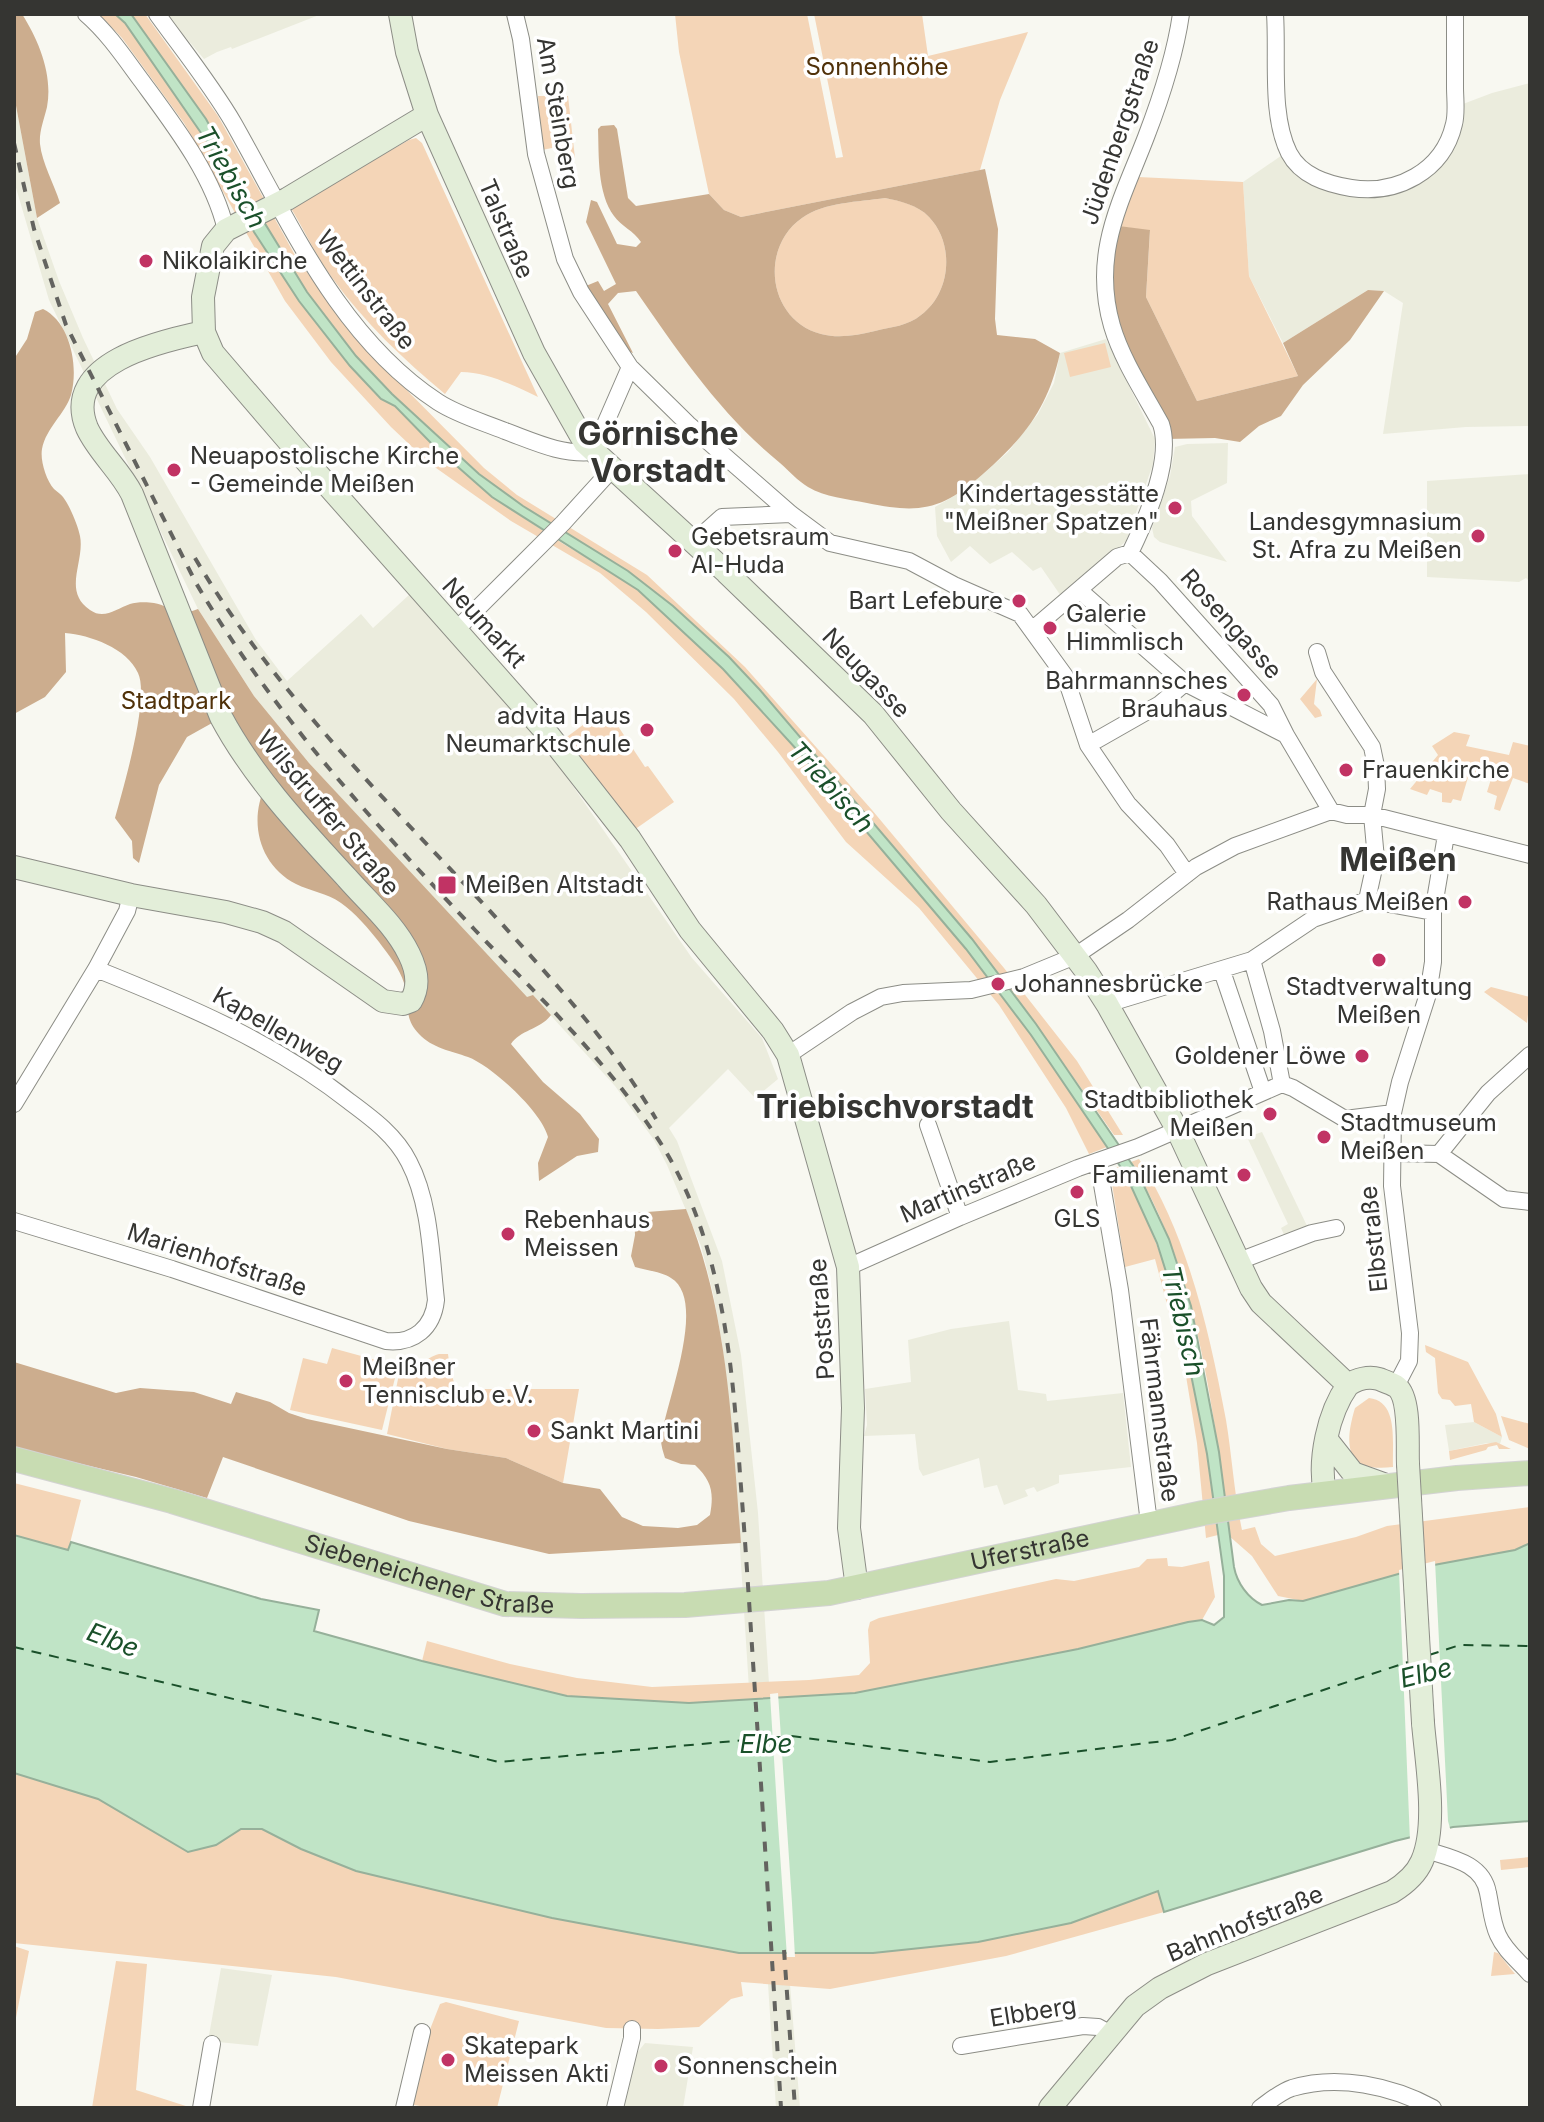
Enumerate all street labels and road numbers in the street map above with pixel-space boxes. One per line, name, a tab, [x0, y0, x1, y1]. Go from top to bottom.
street label: Am Steinberg	[531, 35, 586, 191]
street label: Jüdenbergstraße	[1074, 35, 1165, 229]
street label: Talstraße	[473, 175, 540, 283]
street label: Wettinstraße	[311, 224, 422, 355]
street label: Rosengasse	[1174, 563, 1288, 685]
street label: Neumarkt	[436, 572, 532, 674]
street label: Neugasse	[816, 622, 916, 724]
street label: Wilsdruffer Straße	[251, 724, 406, 901]
street label: Kapellenweg	[208, 981, 349, 1079]
street label: Martinstraße	[896, 1146, 1040, 1229]
street label: Elbstraße	[1354, 1184, 1394, 1294]
street label: Marienhofstraße	[124, 1217, 311, 1302]
street label: Poststraße	[803, 1257, 840, 1381]
street label: Fährmannstraße	[1134, 1316, 1185, 1504]
street label: Uferstraße	[968, 1523, 1092, 1576]
street label: Siebeneichener Straße	[301, 1528, 555, 1619]
street label: Bahnhofstraße	[1162, 1879, 1327, 1968]
street label: Elbberg	[988, 1990, 1078, 2033]

